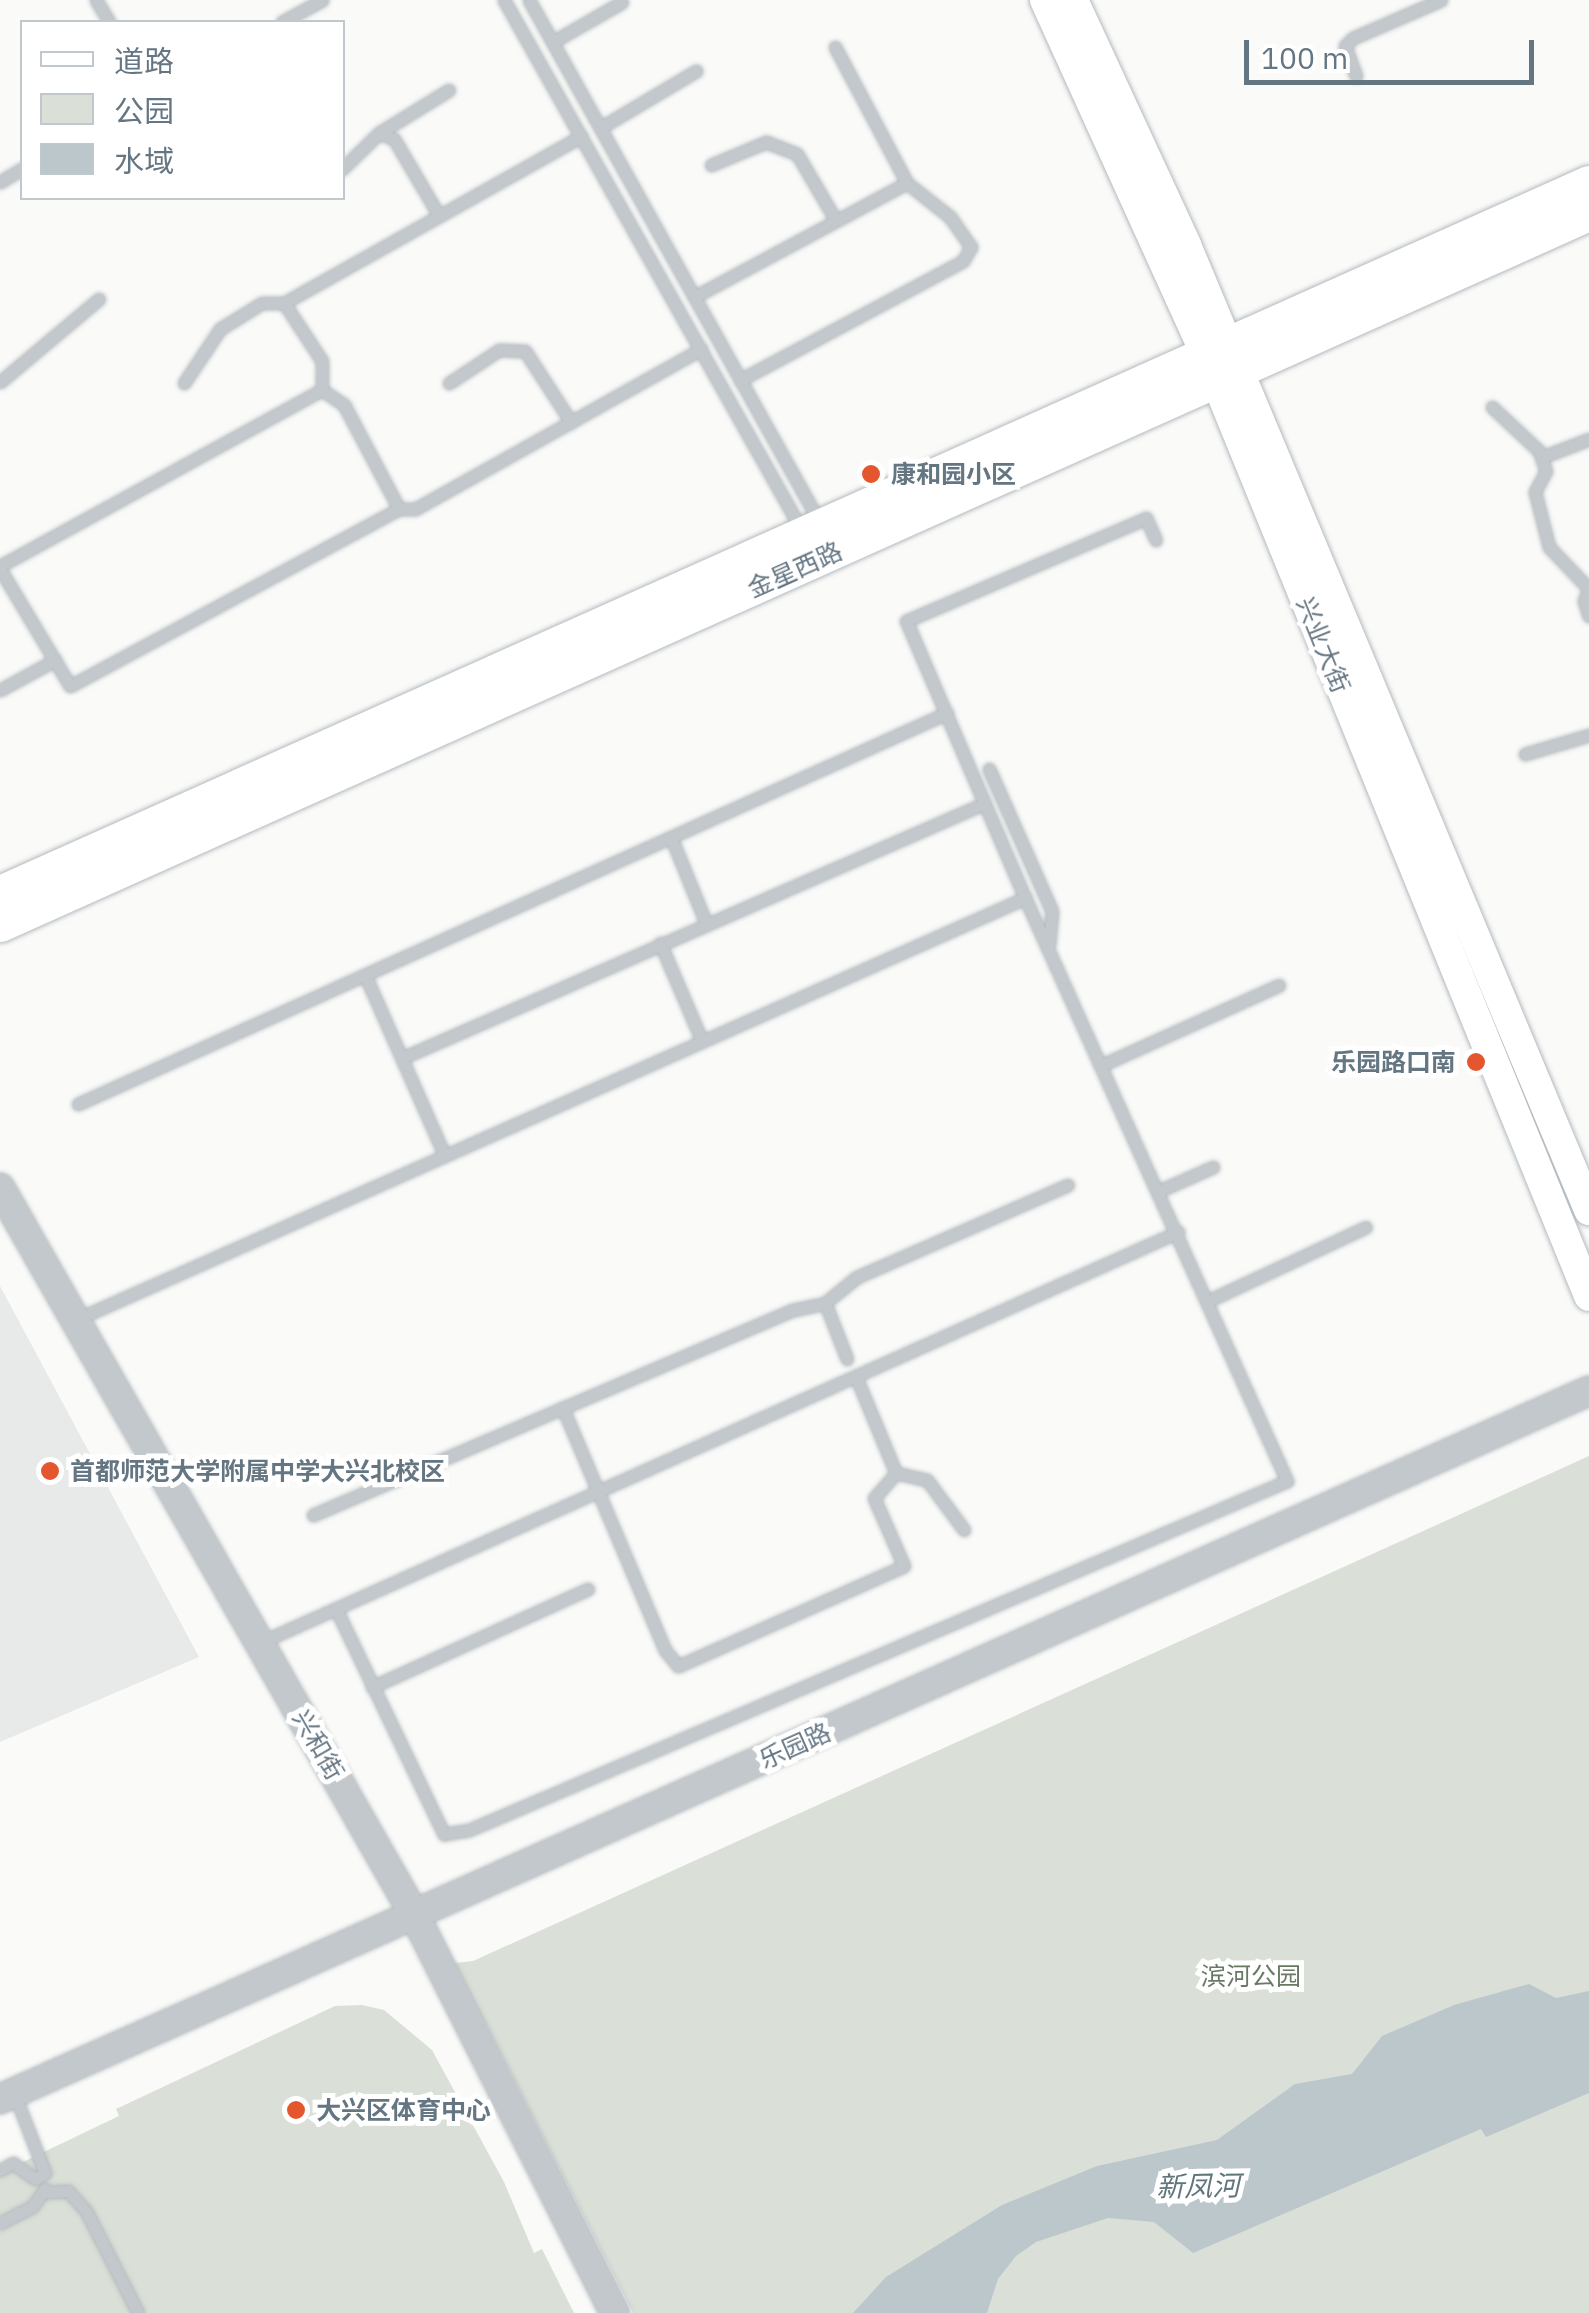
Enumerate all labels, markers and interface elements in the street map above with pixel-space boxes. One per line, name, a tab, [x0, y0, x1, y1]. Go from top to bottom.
legend	[20, 20, 345, 200]
scale bar	[1249, 20, 1539, 82]
text: 100 m	[1261, 38, 1348, 77]
text: 道路	[114, 41, 174, 80]
text: 公园	[114, 91, 174, 130]
text: 水域	[114, 141, 174, 180]
place label: 康和园小区	[891, 459, 1016, 489]
marker: 康和园小区	[860, 463, 882, 485]
street label: 金星西路	[743, 536, 847, 604]
street label: 兴业大街	[1290, 593, 1356, 697]
place label: 乐园路口南	[1331, 1047, 1456, 1077]
marker: 乐园路口南	[1465, 1051, 1487, 1073]
place label: 首都师范大学附属中学大兴北校区	[70, 1456, 445, 1486]
marker: 首都师范大学附属中学大兴北校区	[39, 1460, 61, 1482]
street label: 兴和街	[286, 1705, 350, 1785]
street label: 乐园路	[755, 1717, 835, 1775]
park label: 滨河公园	[1201, 1961, 1301, 1991]
place label: 大兴区体育中心	[316, 2095, 491, 2125]
marker: 大兴区体育中心	[285, 2099, 307, 2121]
water label: 新凤河	[1156, 2168, 1240, 2204]

